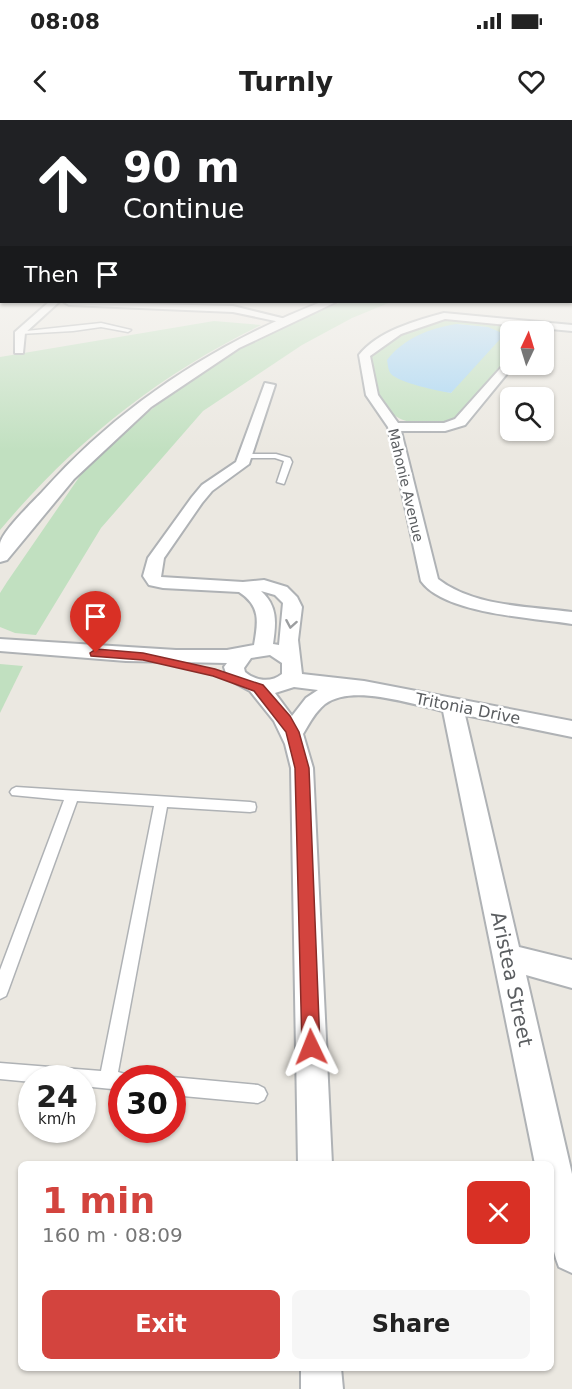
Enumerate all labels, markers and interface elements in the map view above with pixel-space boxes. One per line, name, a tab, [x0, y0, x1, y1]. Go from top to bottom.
text: 08:08	[30, 9, 100, 34]
icon: back	[24, 65, 57, 98]
icon: heart	[515, 65, 548, 98]
text: Turnly	[239, 66, 333, 97]
text: 90 m	[123, 143, 240, 192]
icon: ahead	[24, 144, 102, 222]
text: Continue	[123, 193, 244, 224]
icon: arrive	[91, 258, 124, 291]
text: Then	[24, 262, 79, 287]
north arrow	[500, 321, 554, 375]
map controls	[500, 321, 554, 441]
button: search	[500, 387, 554, 441]
street label: Mahonie Avenue	[385, 427, 427, 543]
pin	[70, 591, 121, 653]
icon: arrive	[79, 600, 112, 633]
one-way arrow	[285, 619, 297, 628]
street label: Tritonia Drive	[413, 689, 522, 728]
street label: Aristea Street	[486, 909, 538, 1049]
position arrow	[279, 1015, 343, 1079]
speed limit sign: 30	[108, 1065, 186, 1143]
text: 24	[36, 1079, 78, 1114]
text: km/h	[38, 1110, 76, 1128]
text: 1 min	[42, 1180, 155, 1221]
button: close	[467, 1181, 530, 1244]
text: 160 m · 08:09	[42, 1223, 183, 1247]
button: Exit	[42, 1290, 280, 1359]
button: Share	[292, 1290, 530, 1359]

